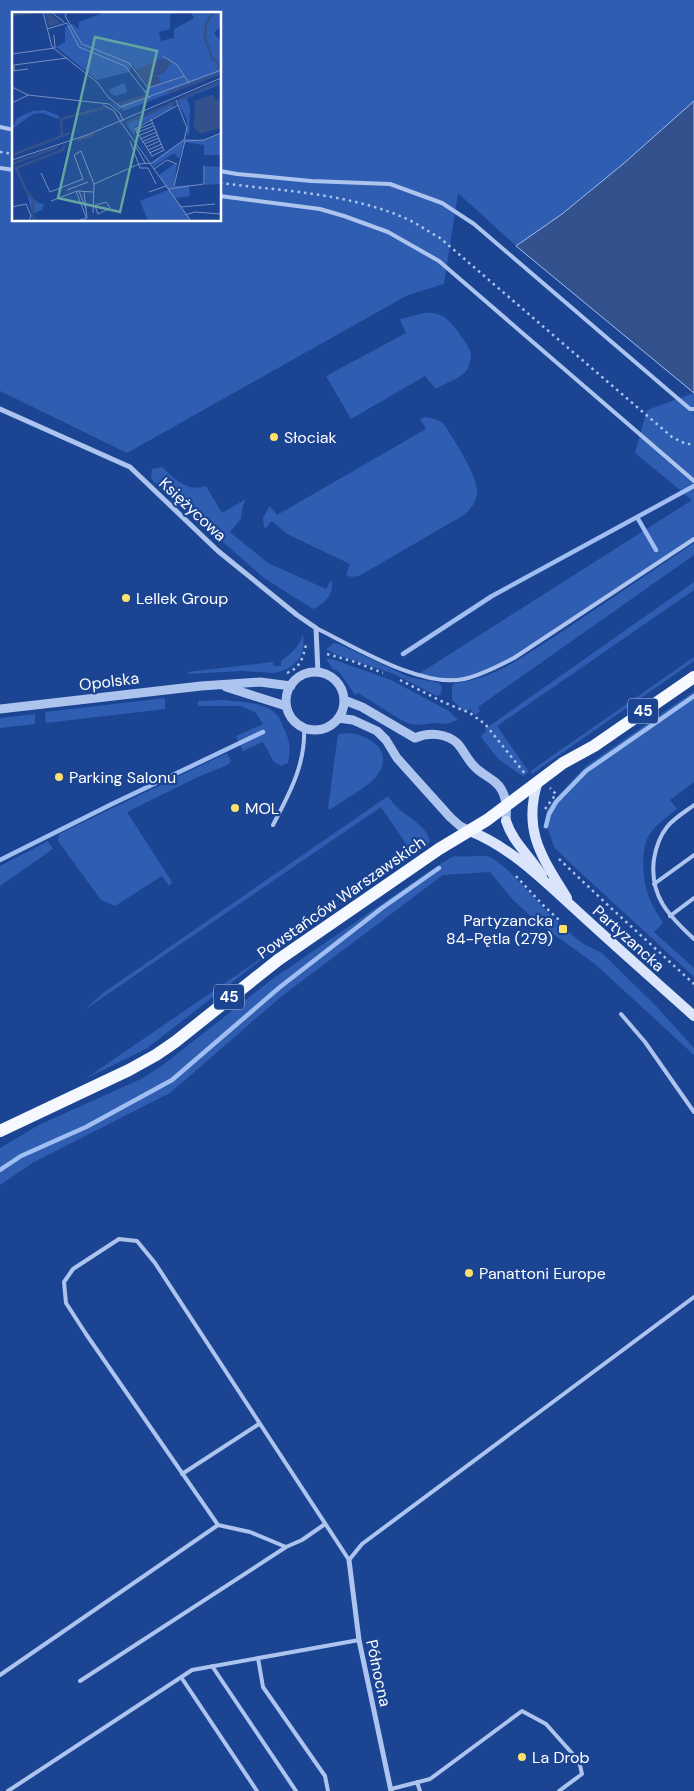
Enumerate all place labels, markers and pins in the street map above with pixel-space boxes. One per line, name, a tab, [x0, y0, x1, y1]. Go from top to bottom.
place label: Słociak	[284, 427, 337, 448]
marker: Słociak	[268, 431, 280, 443]
place label: Lellek Group	[136, 588, 228, 609]
marker: Lellek Group	[120, 592, 132, 604]
place label: Parking Salonu	[69, 767, 176, 788]
marker: Parking Salonu	[53, 771, 65, 783]
place label: MOL	[245, 798, 279, 819]
marker: MOL	[229, 802, 241, 814]
place label: Partyzancka 84-Pętla (279)	[446, 910, 553, 949]
marker: Partyzancka 84-Pętla (279)	[557, 923, 569, 935]
place label: Panattoni Europe	[479, 1263, 606, 1284]
marker: Panattoni Europe	[463, 1267, 475, 1279]
place label: La Drob	[532, 1747, 590, 1768]
marker: La Drob	[516, 1751, 528, 1763]

